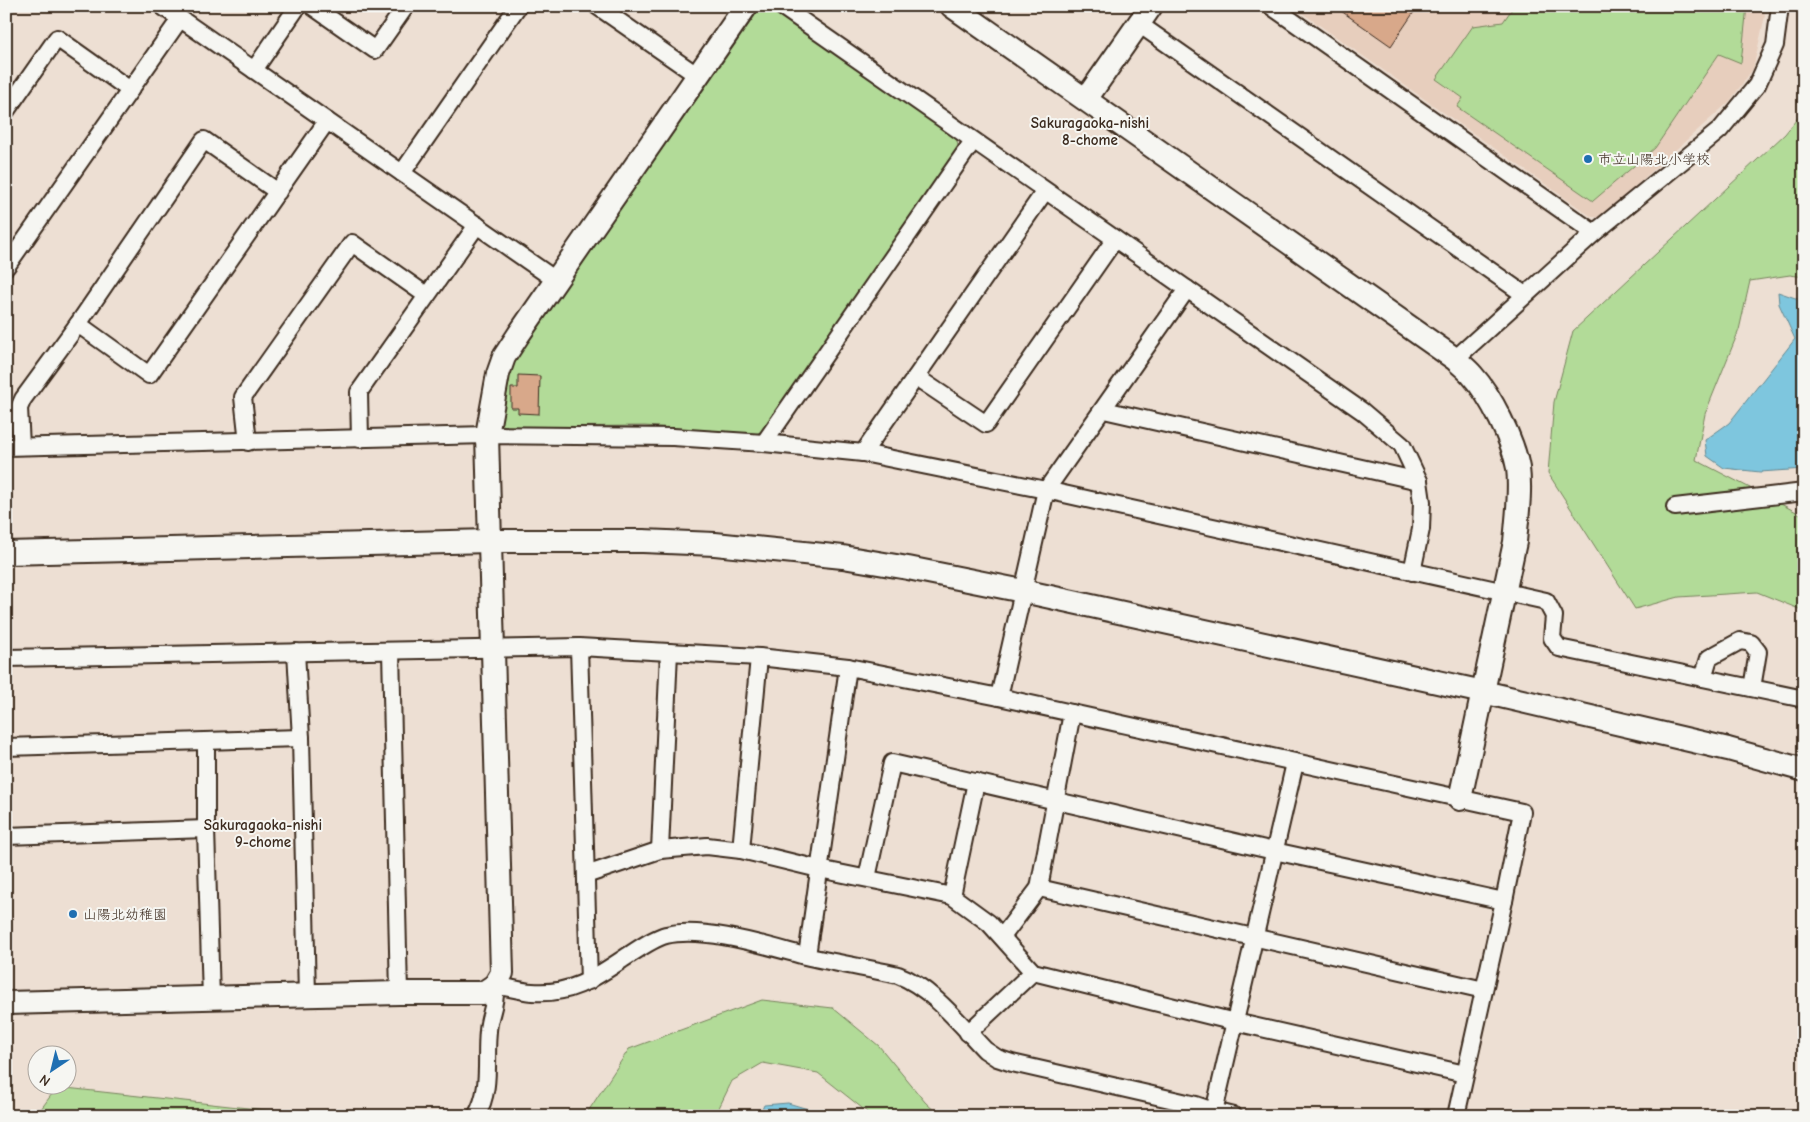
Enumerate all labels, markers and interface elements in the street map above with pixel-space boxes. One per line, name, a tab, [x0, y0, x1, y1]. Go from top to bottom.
district label: Sakuragaoka-nishi 8-chome	[1031, 114, 1149, 149]
place label: 市立山陽北小学校	[1598, 151, 1710, 168]
marker: 市立山陽北小学校	[1582, 153, 1594, 165]
district label: Sakuragaoka-nishi 9-chome	[204, 816, 322, 851]
place label: 山陽北幼稚園	[83, 906, 167, 923]
marker: 山陽北幼稚園	[67, 908, 79, 920]
north arrow	[28, 1044, 78, 1094]
text: N	[36, 1071, 53, 1090]

